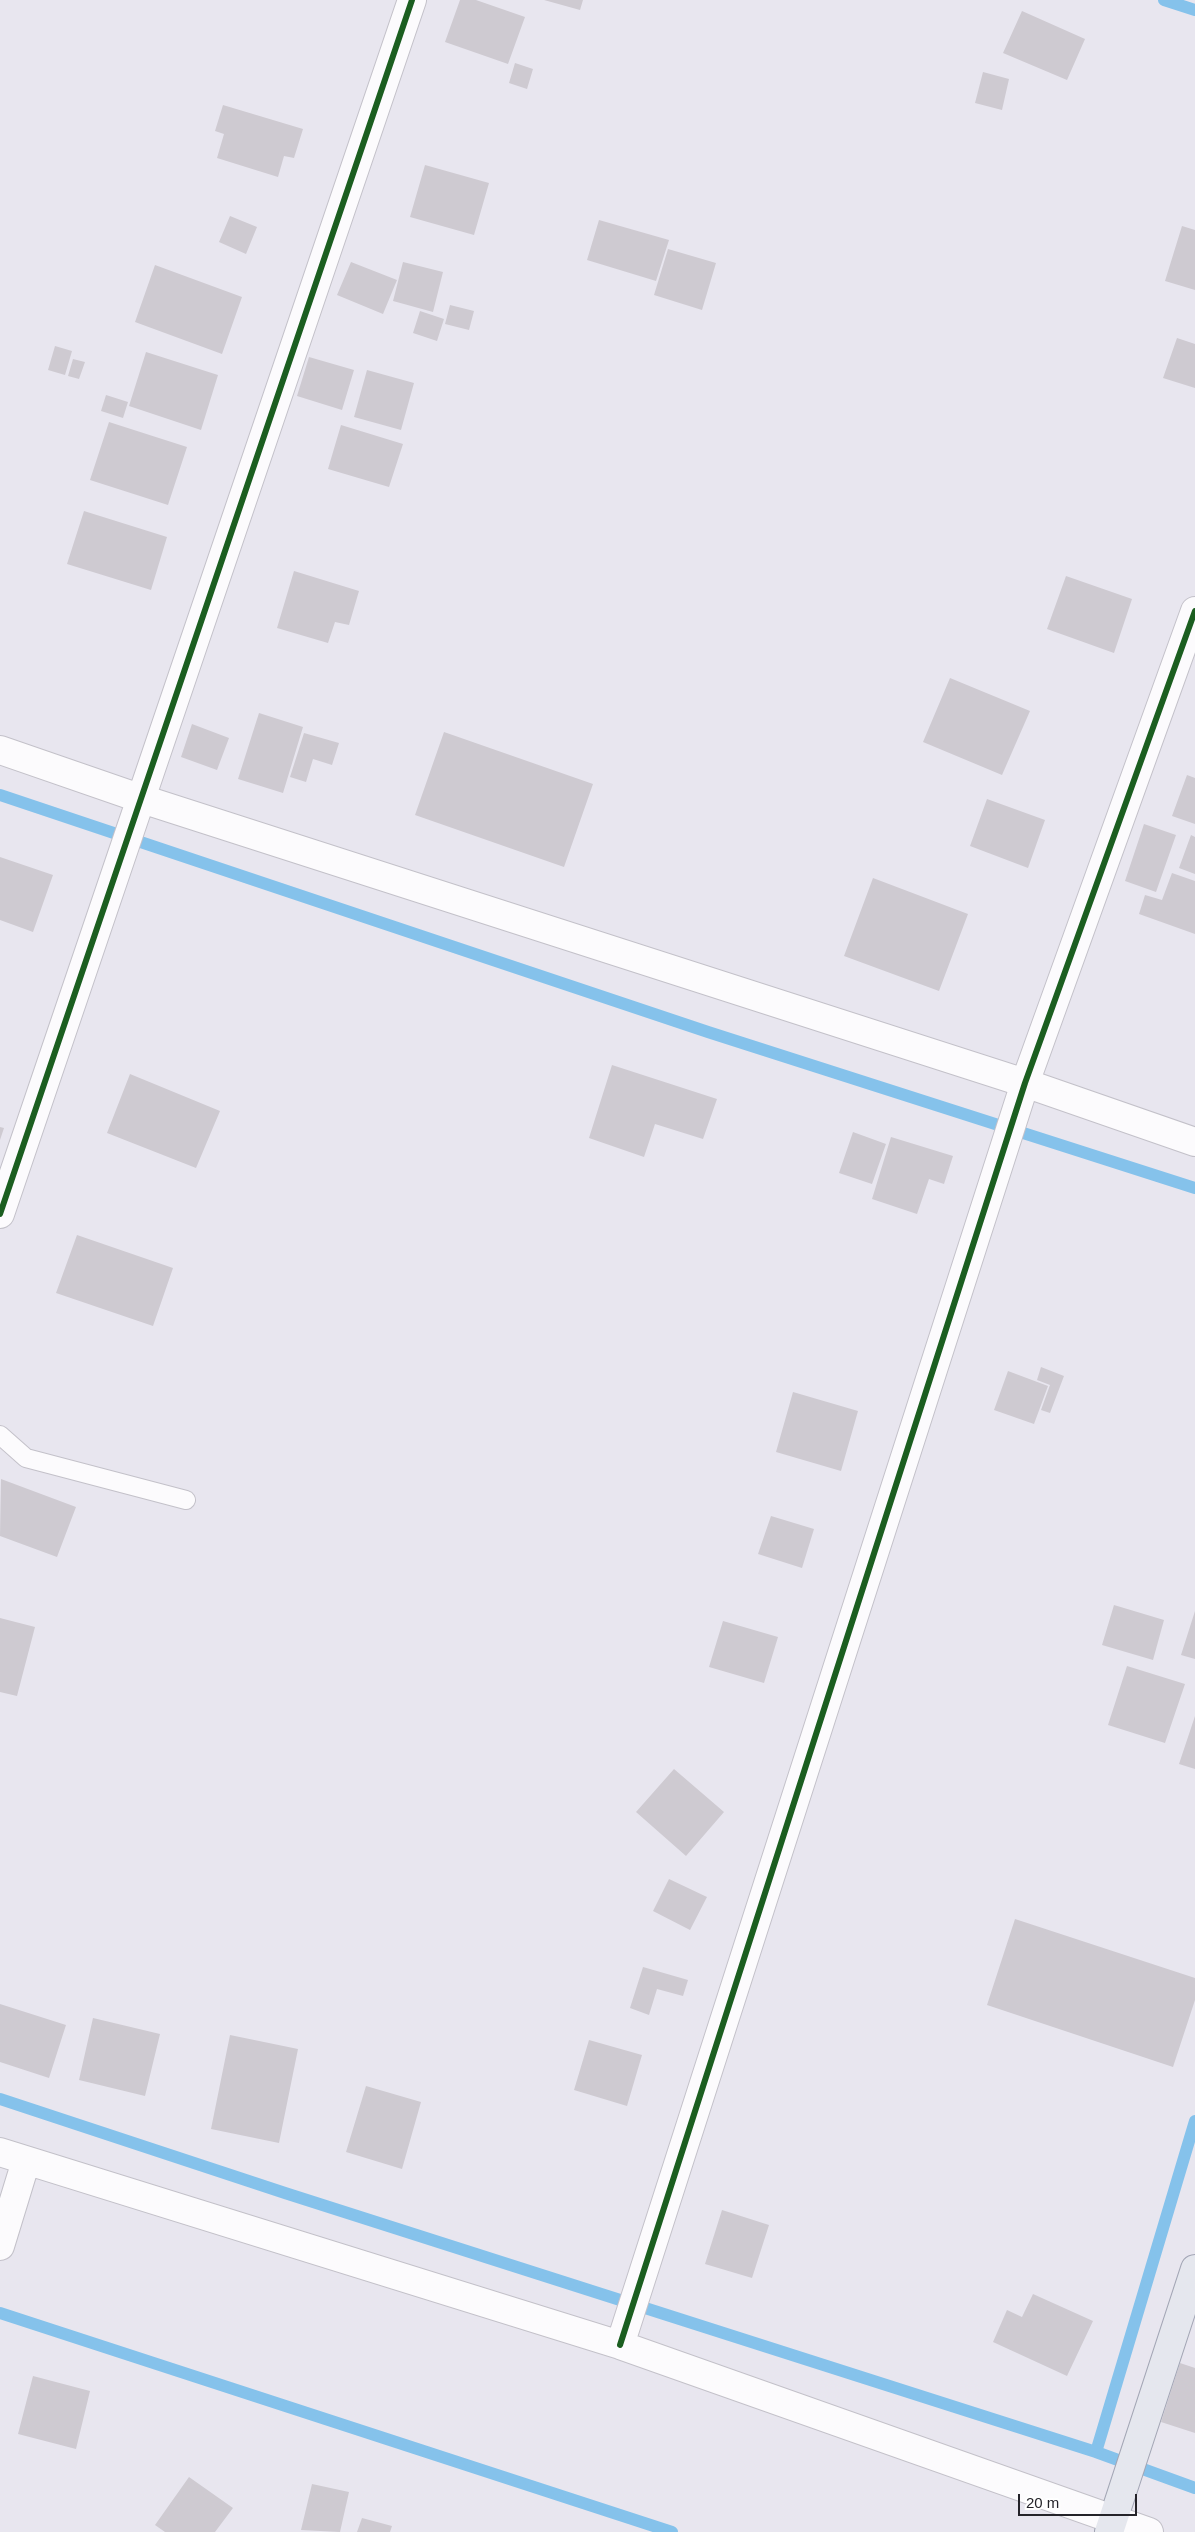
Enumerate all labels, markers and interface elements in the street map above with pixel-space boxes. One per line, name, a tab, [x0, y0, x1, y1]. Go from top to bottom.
scale bar	[1020, 2484, 1139, 2516]
text: 20 m	[1026, 2494, 1059, 2511]

